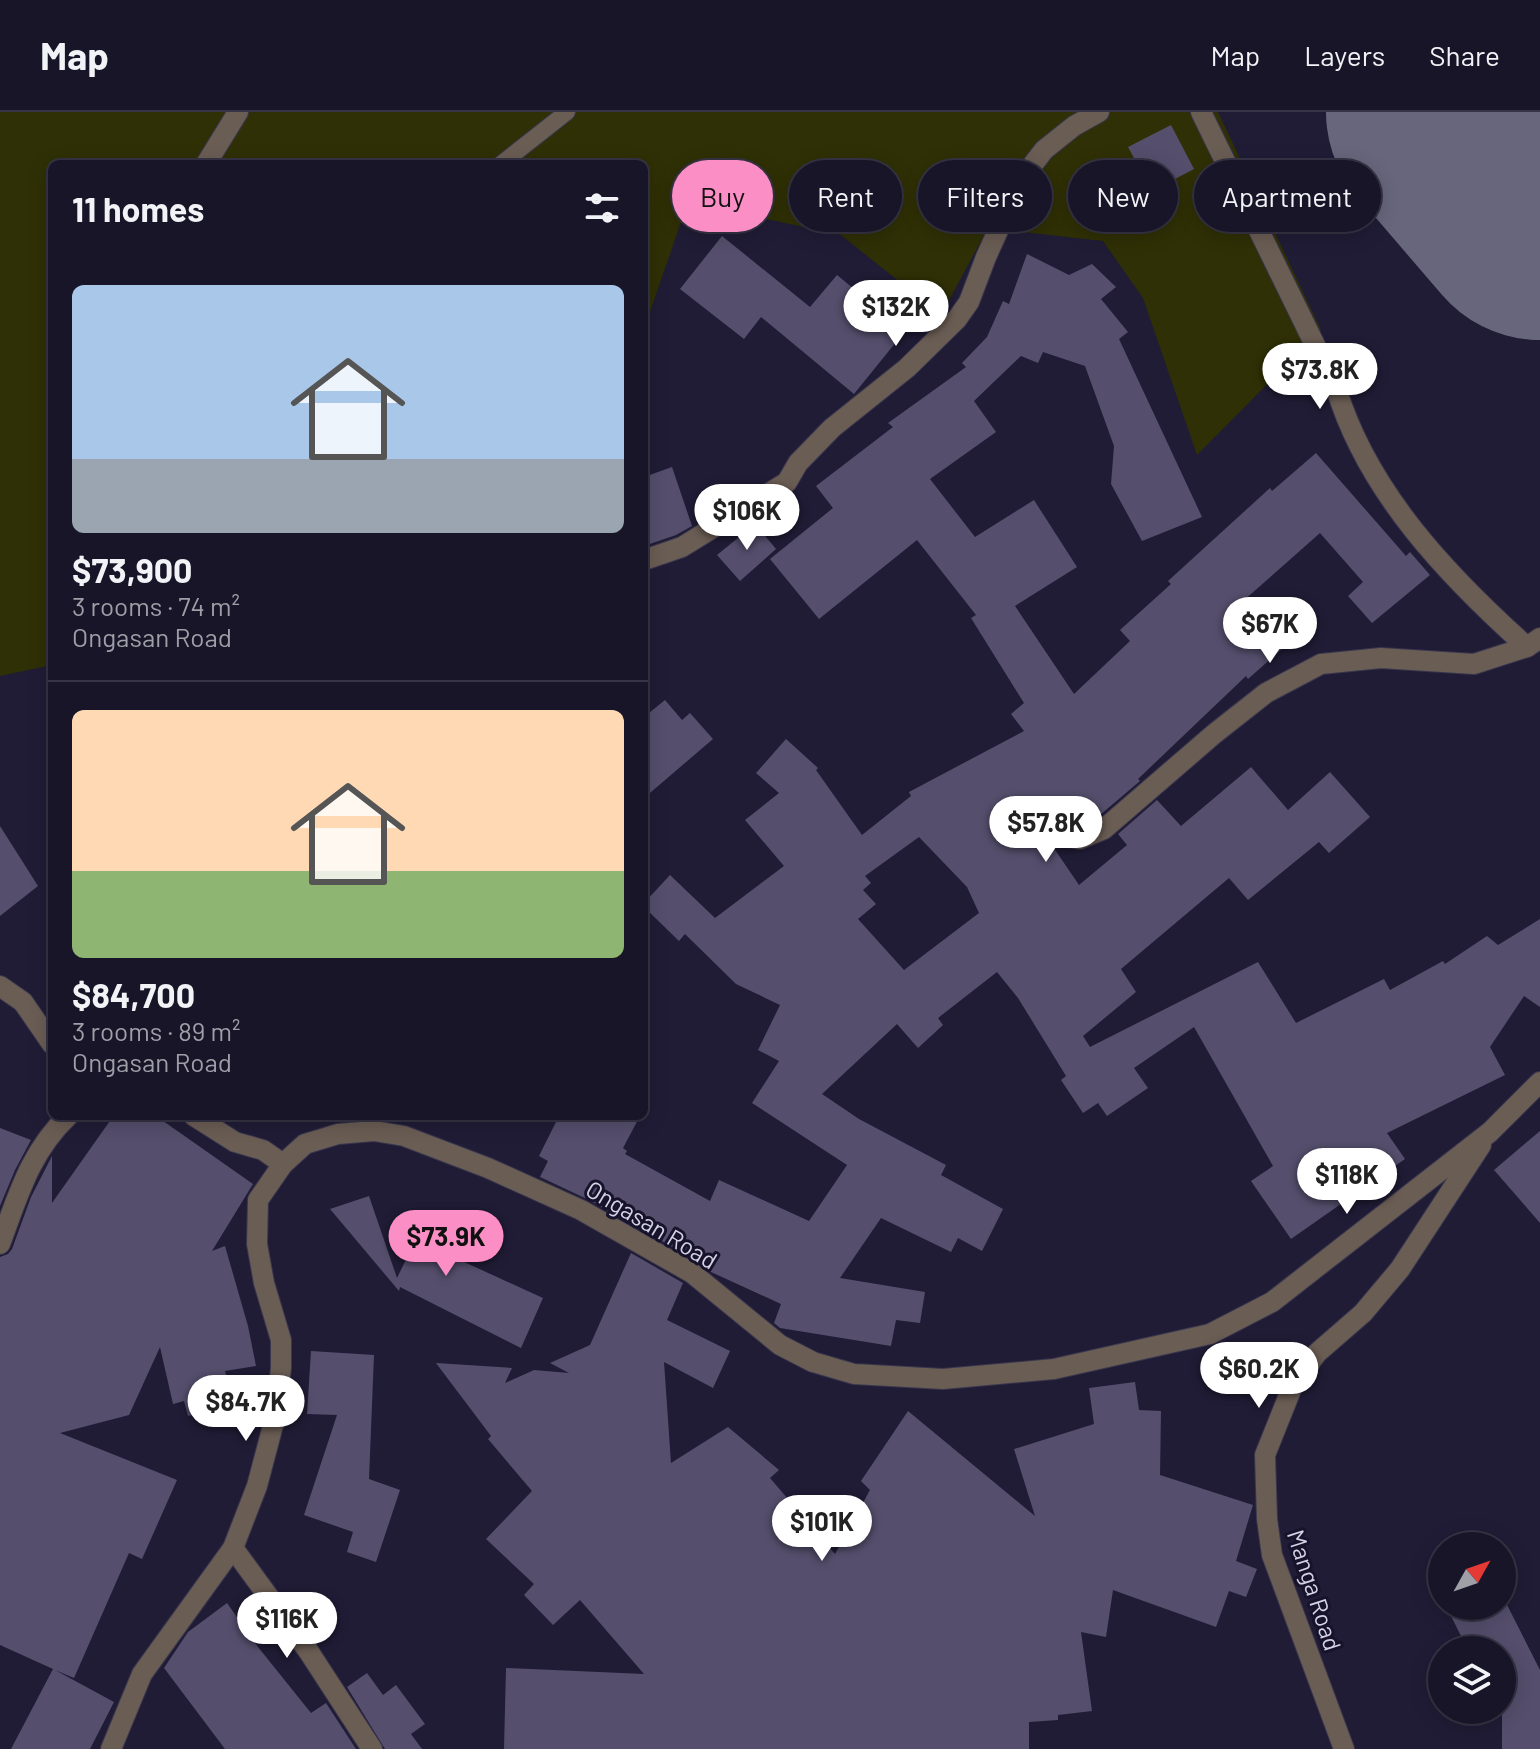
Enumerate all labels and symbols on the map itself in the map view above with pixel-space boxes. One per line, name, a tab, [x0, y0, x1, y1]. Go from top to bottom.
pin: $132K	[840, 280, 952, 348]
pin: $73.8K	[1255, 343, 1385, 411]
pin: $106K	[691, 484, 803, 552]
pin: $67K	[1223, 597, 1317, 665]
pin: $57.8K	[981, 796, 1111, 864]
pin: $118K	[1291, 1148, 1403, 1216]
street label: Ongasan Road	[581, 1174, 723, 1274]
pin: $73.9K	[381, 1210, 511, 1278]
pin: $60.2K	[1194, 1342, 1324, 1410]
pin: $84.7K	[181, 1375, 311, 1443]
pin: $101K	[766, 1495, 878, 1563]
street label: Manga Road	[1282, 1526, 1348, 1654]
north arrow	[1428, 1532, 1516, 1620]
pin: $116K	[231, 1592, 343, 1660]

